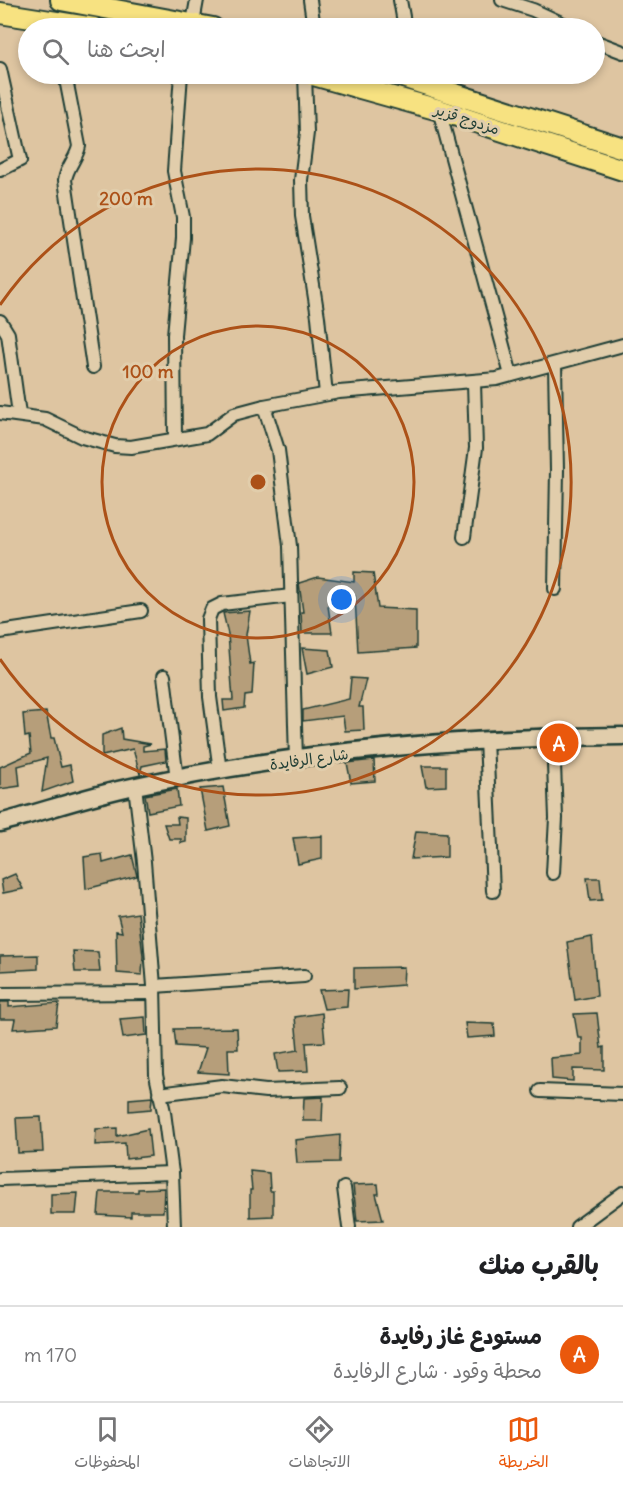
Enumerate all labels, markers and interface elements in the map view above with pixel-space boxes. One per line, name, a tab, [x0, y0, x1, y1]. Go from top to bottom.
search box	[18, 18, 605, 84]
icon: search	[39, 35, 72, 68]
text: ابحث هنا	[87, 35, 166, 63]
street label: مزدوج قزير	[430, 99, 502, 139]
text: 200 m	[99, 187, 153, 210]
text: 100 m	[123, 360, 174, 383]
centre of rings	[248, 472, 268, 492]
your location	[327, 585, 356, 614]
pin: A	[540, 720, 578, 766]
street label: شارع الرفايدة	[268, 744, 350, 775]
text: بالقرب منك	[479, 1248, 599, 1281]
text: مستودع غاز رفايدة	[379, 1322, 542, 1350]
text: 170 m	[24, 1342, 77, 1367]
text: A	[573, 1342, 586, 1367]
text: محطة وقود · شارع الرفايدة	[333, 1358, 542, 1383]
tab: المحفوظات	[74, 1413, 140, 1476]
tab: الاتجاهات	[289, 1413, 350, 1476]
tab: الخريطة	[499, 1413, 549, 1476]

